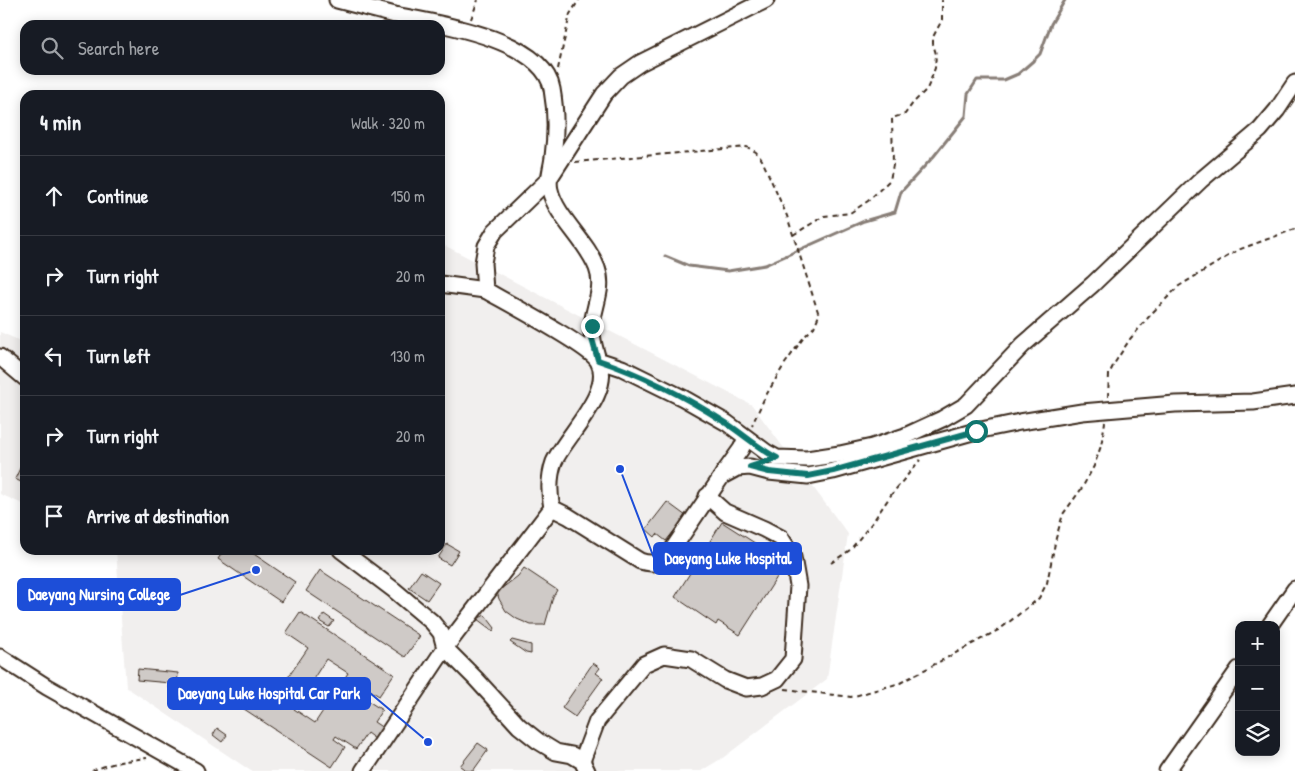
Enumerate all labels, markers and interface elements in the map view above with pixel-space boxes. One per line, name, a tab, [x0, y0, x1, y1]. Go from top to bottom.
search box	[20, 20, 445, 75]
icon: search	[38, 34, 66, 62]
text: Search here	[78, 35, 159, 61]
text: 4 min	[40, 108, 81, 137]
text: Walk · 320 m	[351, 112, 425, 134]
icon: ahead	[40, 182, 68, 210]
text: Continue	[87, 183, 148, 209]
text: 150 m	[391, 185, 425, 207]
icon: right	[40, 262, 68, 290]
text: Turn right	[87, 263, 158, 289]
text: 20 m	[396, 265, 425, 287]
route end	[581, 315, 604, 338]
icon: left	[40, 342, 68, 370]
text: Turn left	[87, 343, 150, 369]
text: 130 m	[390, 345, 425, 367]
route start	[965, 420, 988, 443]
icon: right	[40, 422, 68, 450]
text: Turn right	[87, 423, 158, 449]
text: 20 m	[396, 425, 425, 447]
icon: arrive	[40, 502, 68, 530]
text: Arrive at destination	[87, 503, 229, 529]
callout: Daeyang Luke Hospital	[654, 543, 801, 574]
text: Daeyang Luke Hospital	[665, 547, 792, 570]
callout: Daeyang Nursing College	[18, 579, 180, 610]
text: Daeyang Nursing College	[28, 583, 171, 606]
map controls	[1235, 621, 1280, 756]
button: +	[1235, 621, 1280, 666]
button: −	[1235, 666, 1280, 711]
callout: Daeyang Luke Hospital Car Park	[168, 678, 370, 709]
text: Daeyang Luke Hospital Car Park	[178, 682, 360, 705]
button: layers	[1235, 711, 1280, 756]

